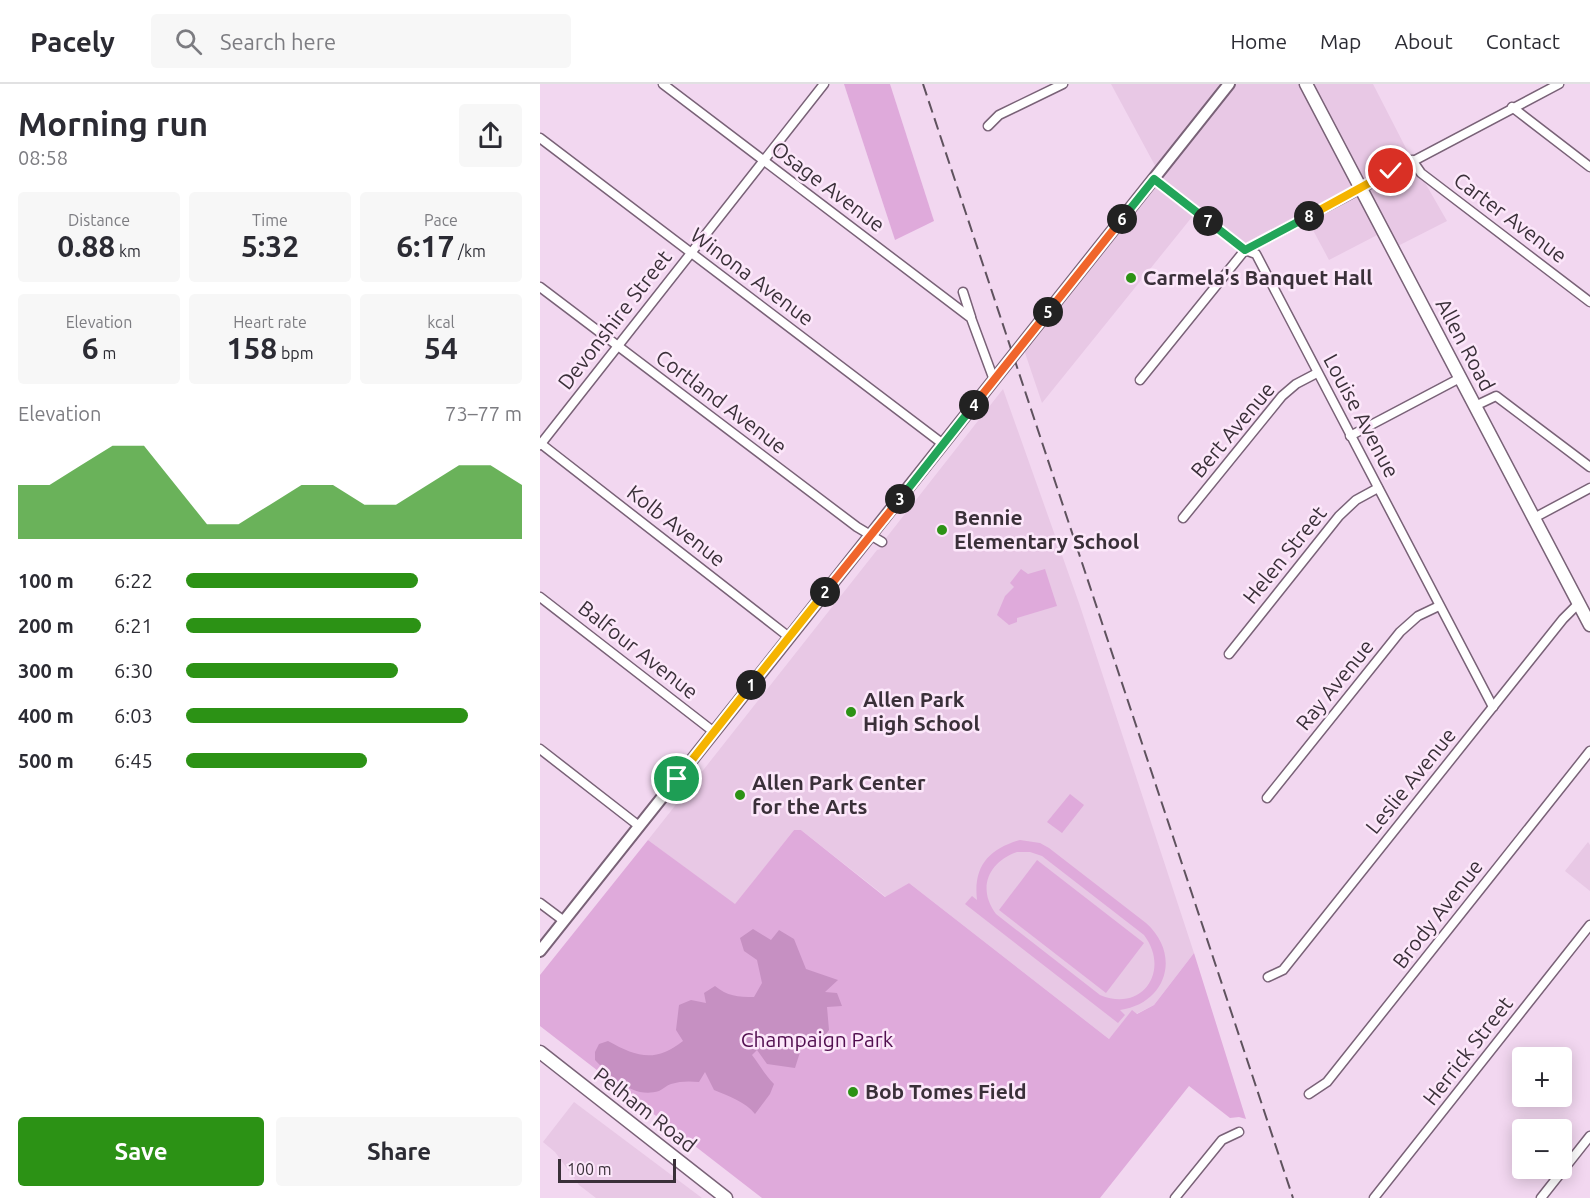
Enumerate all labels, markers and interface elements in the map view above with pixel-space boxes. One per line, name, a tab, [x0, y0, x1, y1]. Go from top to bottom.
search box	[151, 14, 571, 68]
icon: search	[172, 25, 205, 58]
text: Pacely	[30, 26, 115, 57]
text: Search here	[220, 29, 336, 54]
text: Home	[1230, 29, 1287, 53]
text: Map	[1320, 29, 1361, 53]
text: About	[1394, 29, 1453, 53]
text: Contact	[1486, 29, 1560, 53]
button: share	[459, 104, 522, 167]
text: Morning run	[18, 105, 208, 142]
street label: Osage Avenue	[767, 136, 890, 237]
pin	[1365, 145, 1416, 196]
text: 08:58	[18, 146, 68, 169]
icon: check	[1374, 154, 1407, 187]
street label: Carter Avenue	[1449, 167, 1572, 267]
pin: 8	[1294, 201, 1324, 231]
pin: 6	[1107, 204, 1137, 234]
pin: 7	[1193, 206, 1223, 236]
text: 8	[1304, 207, 1314, 225]
text: 6	[1117, 210, 1127, 228]
text: Distance	[68, 211, 130, 229]
text: Time	[252, 211, 288, 229]
text: Pace	[424, 211, 458, 229]
text: 7	[1203, 212, 1213, 230]
street label: Winona Avenue	[686, 222, 819, 330]
text: 0.88	[57, 229, 115, 263]
text: 5:32	[241, 229, 299, 263]
text: 6:17	[396, 229, 454, 263]
text: km	[115, 242, 141, 260]
text: /km	[454, 242, 486, 260]
street label: Devonshire Street	[552, 245, 676, 394]
place label: Carmela's Banquet Hall	[1143, 265, 1373, 289]
marker: Carmela's Banquet Hall	[1124, 271, 1138, 285]
street label: Allen Road	[1431, 294, 1500, 395]
pin: 5	[1033, 297, 1063, 327]
text: 5	[1043, 303, 1053, 321]
text: Elevation	[66, 313, 132, 331]
text: Heart rate	[233, 313, 307, 331]
text: kcal	[427, 313, 455, 331]
text: 6	[82, 331, 99, 365]
text: 158	[227, 331, 277, 365]
text: 54	[424, 331, 458, 365]
text: m	[99, 344, 116, 362]
text: bpm	[277, 344, 313, 362]
street label: Cortland Avenue	[651, 344, 792, 458]
street label: Louise Avenue	[1319, 350, 1404, 481]
street label: Bert Avenue	[1186, 377, 1279, 482]
pin: 4	[959, 390, 989, 420]
text: 4	[969, 396, 979, 414]
text: Elevation	[18, 402, 101, 425]
text: 73–77 m	[445, 402, 522, 425]
street label: Kolb Avenue	[623, 479, 731, 571]
pin: 3	[885, 484, 915, 514]
text: 3	[895, 490, 905, 508]
street label: Helen Street	[1238, 501, 1331, 608]
place label: Bennie Elementary School	[954, 505, 1139, 553]
marker: Bennie Elementary School	[935, 523, 949, 537]
text: 100 m	[18, 569, 74, 592]
text: 6:22	[114, 569, 153, 592]
pin: 2	[810, 577, 840, 607]
text: 2	[820, 583, 830, 601]
street label: Balfour Avenue	[574, 595, 703, 703]
text: 200 m	[18, 614, 74, 637]
text: 6:21	[114, 614, 153, 637]
street label: Ray Avenue	[1290, 634, 1378, 734]
text: 300 m	[18, 659, 74, 682]
text: 6:30	[114, 659, 153, 682]
pin: 1	[736, 670, 766, 700]
text: 1	[746, 676, 756, 694]
place label: Allen Park High School	[863, 687, 980, 735]
text: 400 m	[18, 704, 74, 727]
text: 6:03	[114, 704, 153, 727]
marker: Allen Park High School	[844, 705, 858, 719]
street label: Leslie Avenue	[1360, 723, 1460, 838]
text: 500 m	[18, 749, 74, 772]
text: 6:45	[114, 749, 153, 772]
pin	[651, 753, 702, 804]
icon: arrive	[660, 762, 693, 795]
place label: Allen Park Center for the Arts	[752, 770, 926, 818]
marker: Allen Park Center for the Arts	[733, 788, 747, 802]
street label: Brody Avenue	[1387, 854, 1487, 973]
street label: Herrick Street	[1417, 991, 1517, 1109]
park label: Champaign Park	[741, 1027, 894, 1051]
map controls	[1512, 1047, 1572, 1179]
button: +	[1512, 1047, 1572, 1107]
street label: Pelham Road	[590, 1062, 702, 1157]
place label: Bob Tomes Field	[865, 1079, 1027, 1103]
marker: Bob Tomes Field	[846, 1085, 860, 1099]
button: Save	[18, 1117, 264, 1186]
button: Share	[276, 1117, 522, 1186]
button: −	[1512, 1119, 1572, 1179]
scale bar	[558, 1156, 676, 1184]
text: 100 m	[567, 1160, 612, 1178]

